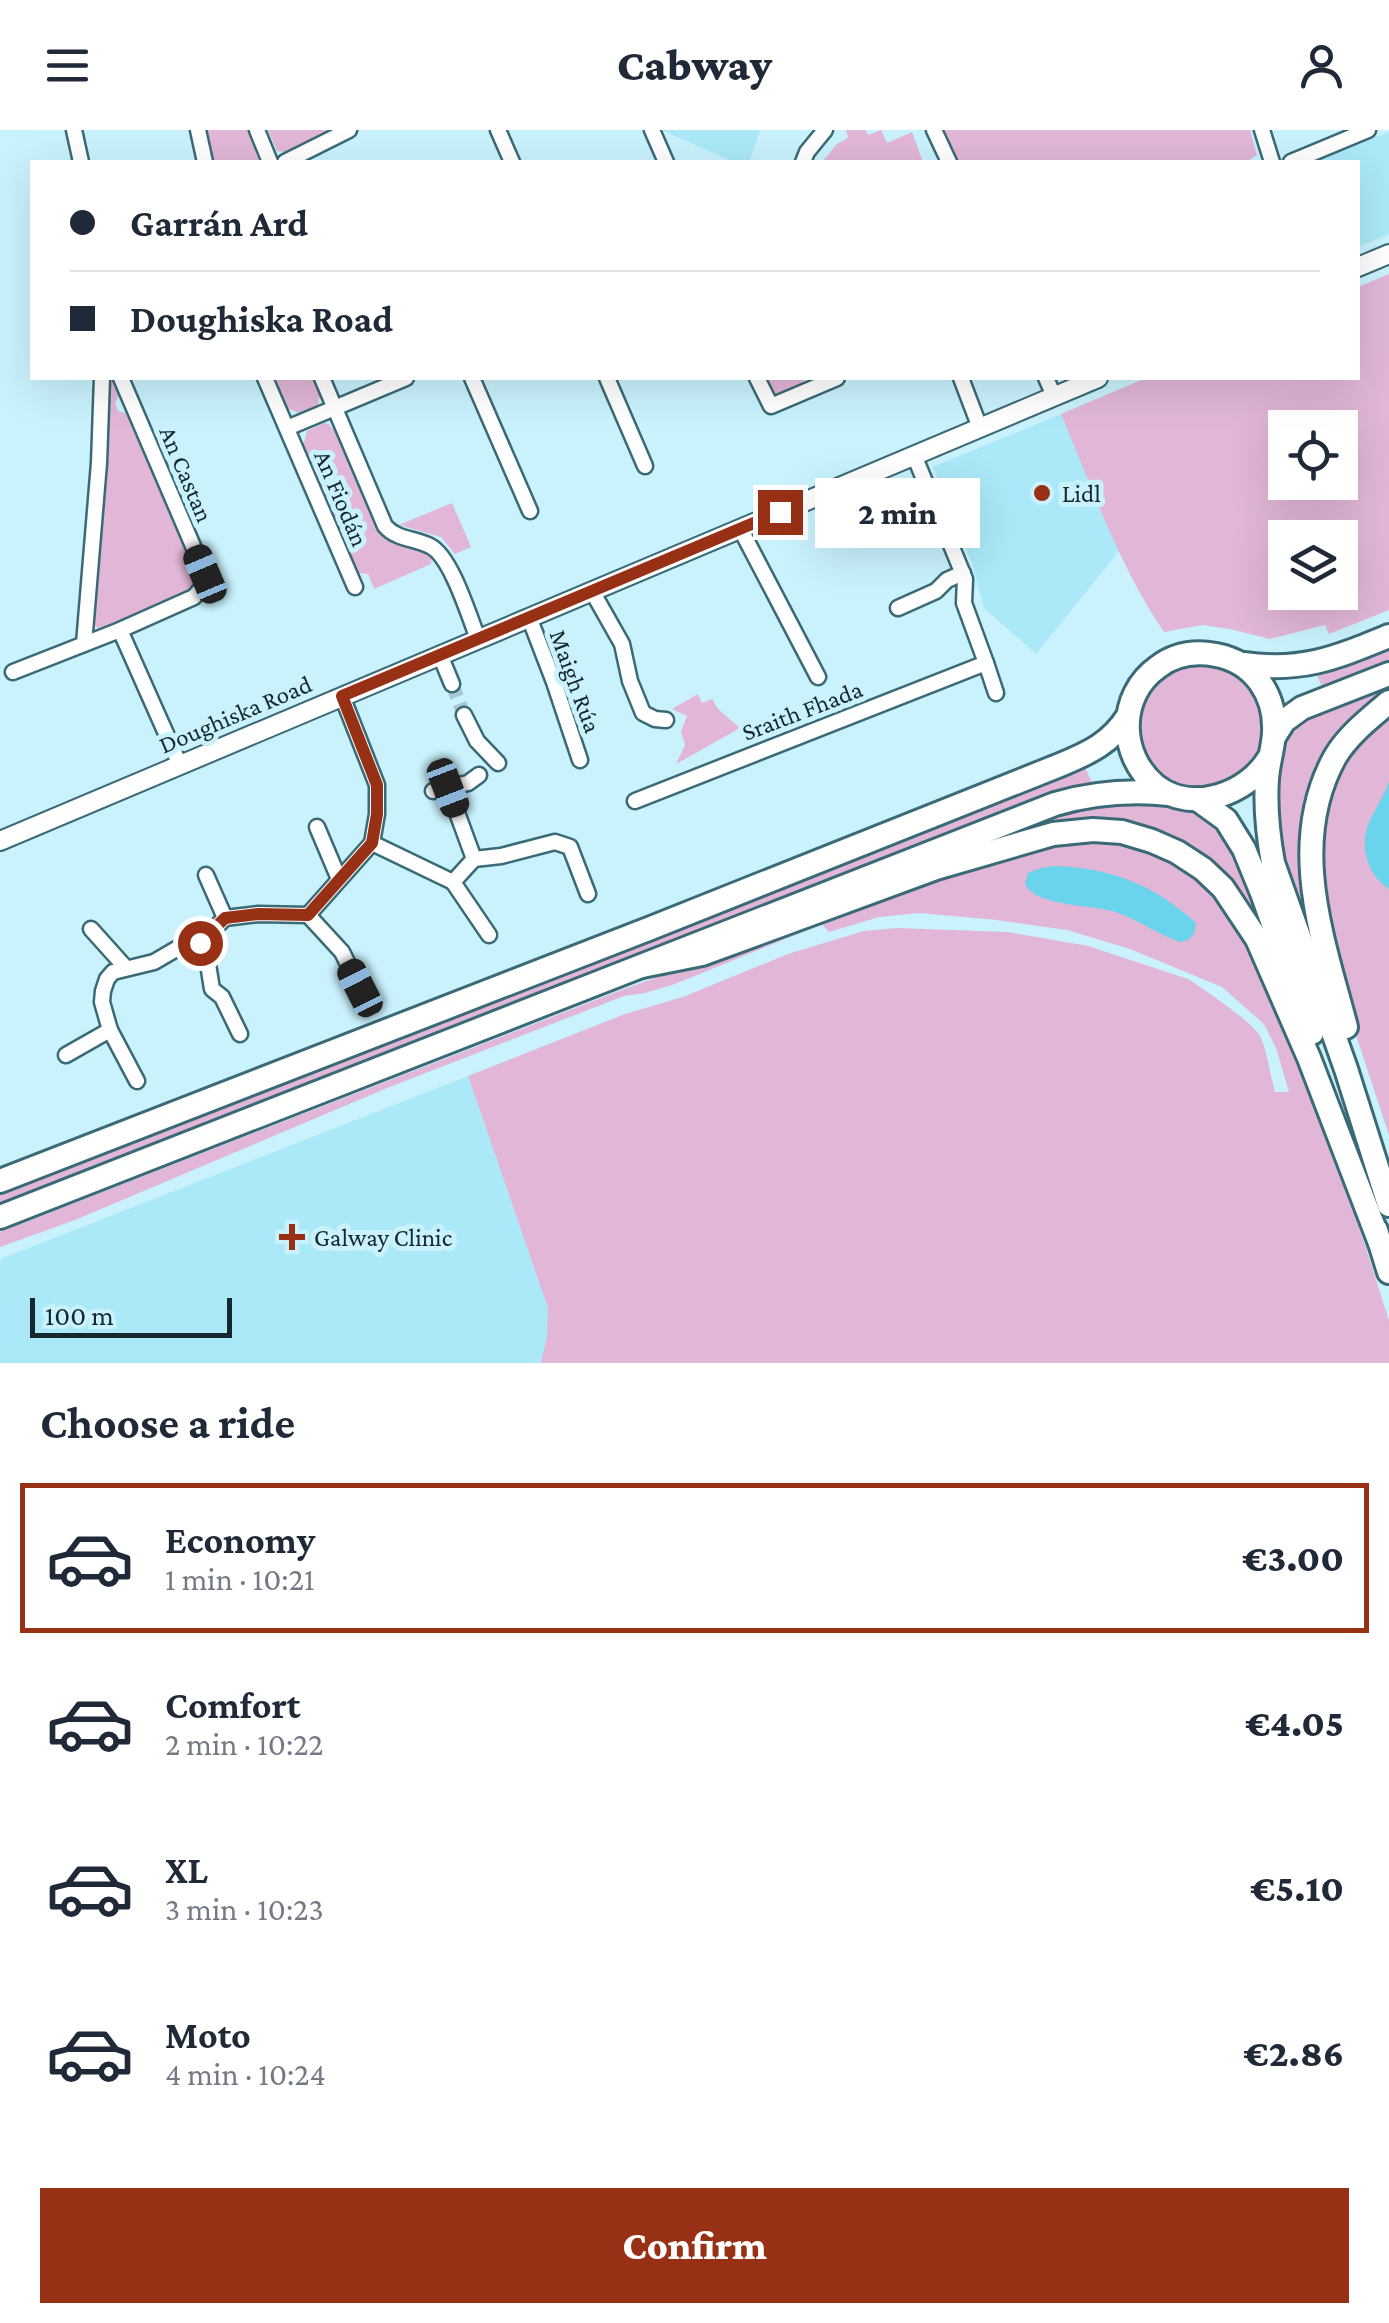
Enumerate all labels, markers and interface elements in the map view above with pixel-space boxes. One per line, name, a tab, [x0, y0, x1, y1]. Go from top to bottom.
icon: menu	[40, 38, 95, 93]
icon: person	[1294, 38, 1349, 93]
text: Cabway	[617, 40, 772, 90]
text: Garrán Ard	[130, 202, 308, 244]
text: Doughiska Road	[130, 298, 393, 340]
map controls	[1268, 410, 1358, 610]
button: locate	[1268, 410, 1358, 500]
street label: An Castan	[154, 422, 219, 526]
street label: An Fiodán	[309, 446, 374, 550]
callout: 2 min	[815, 477, 980, 547]
place label: Lidl	[1062, 480, 1101, 507]
marker: Lidl	[1031, 482, 1053, 504]
route end	[758, 490, 803, 535]
text: 2 min	[858, 495, 937, 531]
button: layers	[1268, 520, 1358, 610]
car	[179, 541, 231, 607]
street label: Maigh Rúa	[544, 626, 607, 737]
street label: Doughiska Road	[155, 670, 316, 760]
street label: Sraith Fhada	[738, 675, 867, 746]
car	[423, 755, 473, 821]
route start	[178, 921, 223, 966]
car	[333, 954, 387, 1022]
marker: Galway Clinic	[279, 1224, 305, 1250]
place label: Galway Clinic	[314, 1224, 453, 1252]
scale bar	[30, 1293, 232, 1338]
text: 100 m	[45, 1300, 114, 1331]
text: Choose a ride	[40, 1398, 295, 1448]
icon: car	[45, 1513, 135, 1603]
text: Economy	[165, 1519, 315, 1561]
text: €3.00	[1242, 1537, 1344, 1579]
text: 1 min · 10:21	[165, 1561, 315, 1597]
icon: car	[45, 1678, 135, 1768]
text: Comfort	[165, 1684, 301, 1726]
text: €4.05	[1245, 1702, 1344, 1744]
text: 2 min · 10:22	[165, 1726, 324, 1762]
icon: car	[45, 1843, 135, 1933]
text: XL	[165, 1849, 208, 1891]
text: €5.10	[1250, 1867, 1344, 1909]
text: 3 min · 10:23	[165, 1891, 324, 1927]
icon: car	[45, 2008, 135, 2098]
text: Moto	[165, 2014, 251, 2056]
text: €2.86	[1243, 2032, 1344, 2074]
text: 4 min · 10:24	[165, 2056, 326, 2092]
button: Confirm	[40, 2188, 1349, 2303]

